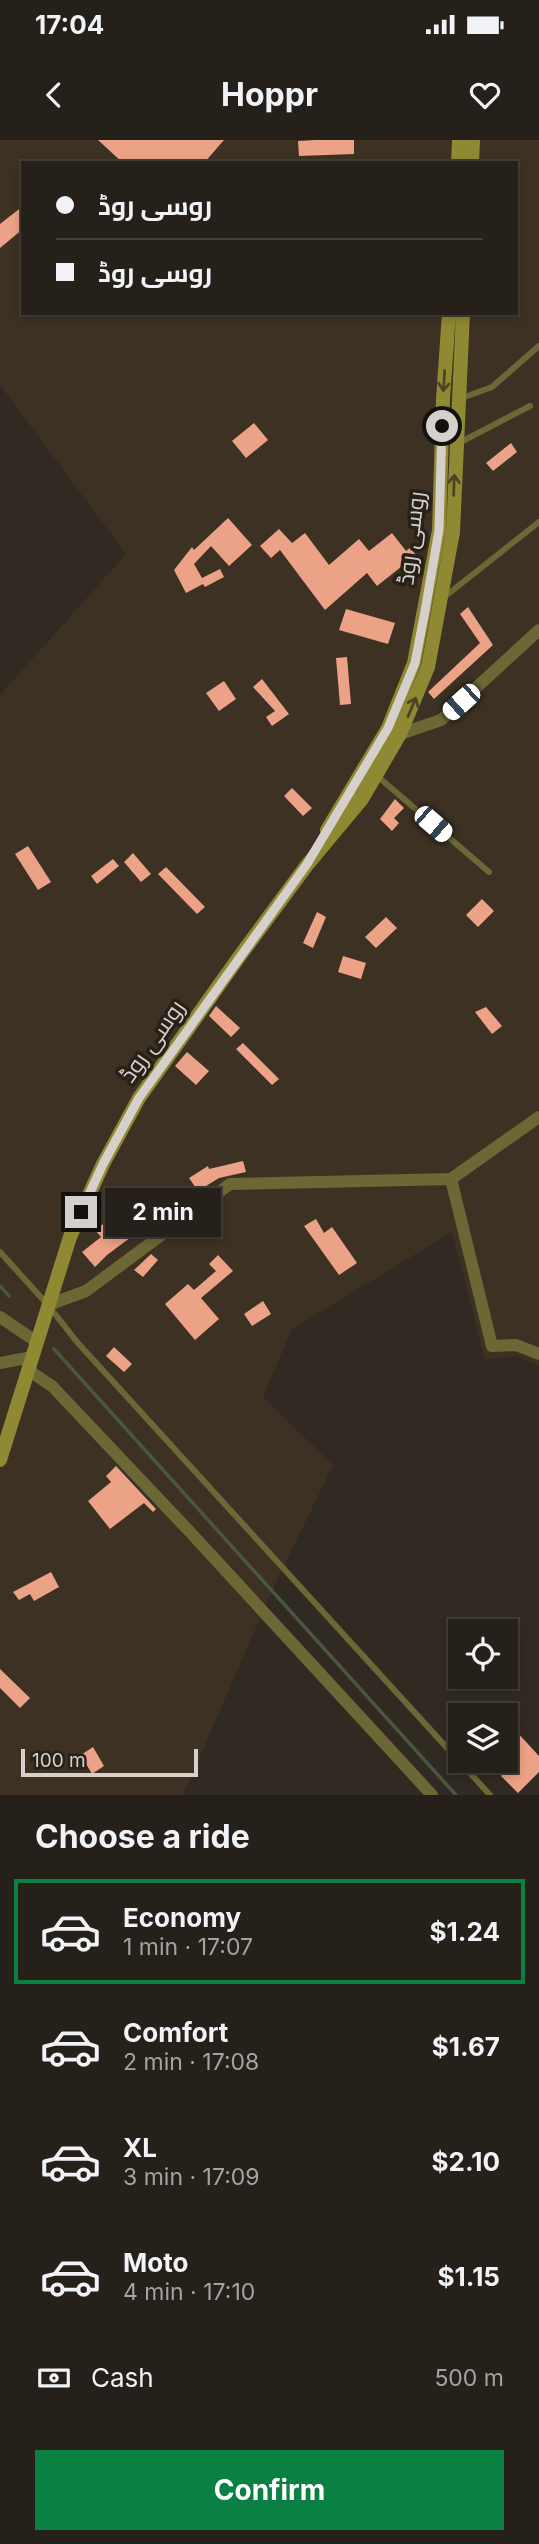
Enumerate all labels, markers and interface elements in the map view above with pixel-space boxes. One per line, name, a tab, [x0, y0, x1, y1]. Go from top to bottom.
text: 17:04	[35, 9, 104, 40]
text: Hoppr	[221, 75, 318, 114]
icon: back	[35, 76, 73, 114]
icon: heart	[466, 76, 504, 114]
text: روسی روڈ	[98, 190, 212, 221]
text: روسی روڈ	[98, 257, 212, 288]
one-way arrow	[437, 370, 450, 392]
route start	[426, 410, 458, 442]
one-way arrow	[448, 474, 461, 497]
street label: روسی روڈ	[391, 490, 431, 586]
car	[439, 680, 484, 724]
one-way arrow	[406, 696, 419, 718]
car	[411, 802, 456, 846]
street label: روسی روڈ	[114, 994, 190, 1088]
callout: 2 min	[106, 1188, 221, 1236]
route end	[65, 1196, 97, 1228]
text: 2 min	[132, 1198, 194, 1226]
map controls	[448, 1619, 518, 1773]
button: locate	[448, 1619, 518, 1689]
button: layers	[448, 1703, 518, 1773]
scale bar	[21, 1746, 198, 1778]
text: 100 m	[32, 1749, 86, 1772]
text: Choose a ride	[35, 1817, 250, 1856]
icon: car	[39, 1900, 102, 1963]
text: Economy	[123, 1902, 241, 1933]
text: $1.24	[430, 1916, 500, 1947]
text: 1 min · 17:07	[123, 1933, 253, 1961]
icon: car	[39, 2015, 102, 2078]
text: Comfort	[123, 2017, 228, 2048]
text: $1.67	[432, 2031, 500, 2062]
text: 2 min · 17:08	[123, 2048, 259, 2076]
icon: car	[39, 2130, 102, 2193]
text: XL	[123, 2132, 157, 2163]
text: $2.10	[432, 2146, 500, 2177]
text: 3 min · 17:09	[123, 2163, 260, 2191]
icon: car	[39, 2245, 102, 2308]
text: Moto	[123, 2247, 188, 2278]
text: $1.15	[438, 2261, 500, 2292]
text: 4 min · 17:10	[123, 2278, 255, 2306]
icon: cash	[35, 2359, 73, 2397]
text: Cash	[91, 2362, 154, 2393]
text: 500 m	[434, 2364, 504, 2392]
button: Confirm	[35, 2450, 504, 2530]

